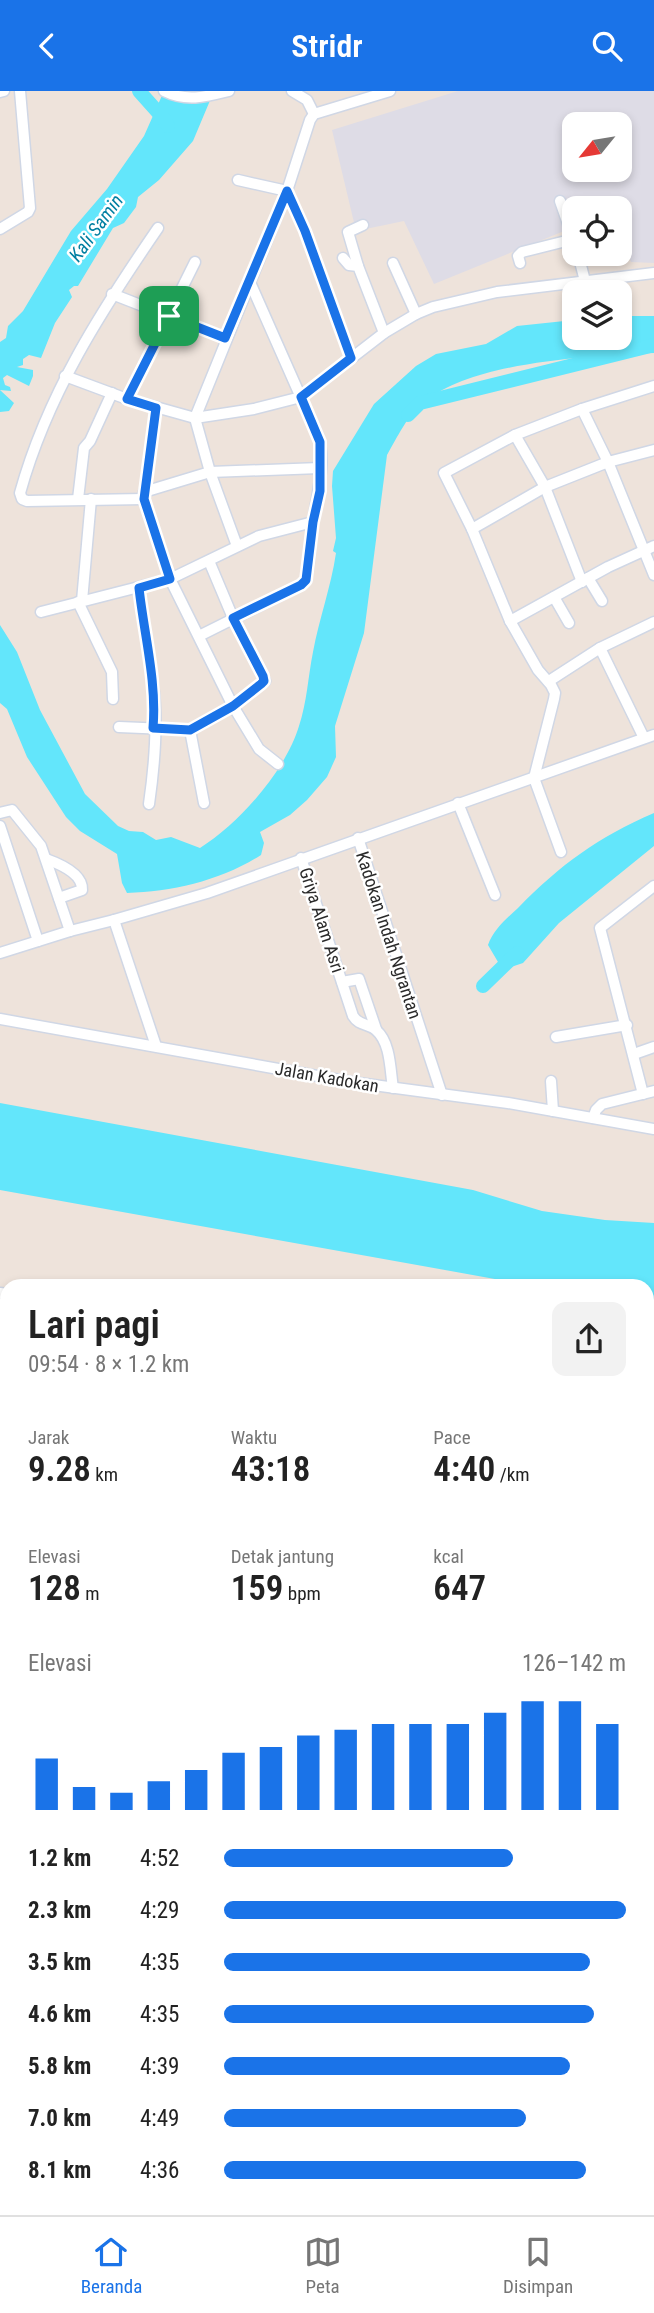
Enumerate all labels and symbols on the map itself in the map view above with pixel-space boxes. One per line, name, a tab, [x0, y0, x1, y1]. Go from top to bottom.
north arrow	[562, 112, 632, 182]
water label: Kali Samin	[64, 190, 128, 266]
pin	[139, 286, 199, 346]
street label: Kadokan Indah Ngrantan	[352, 849, 426, 1021]
street label: Griya Alam Asri	[295, 865, 349, 975]
street label: Jalan Kadokan	[274, 1058, 380, 1096]

